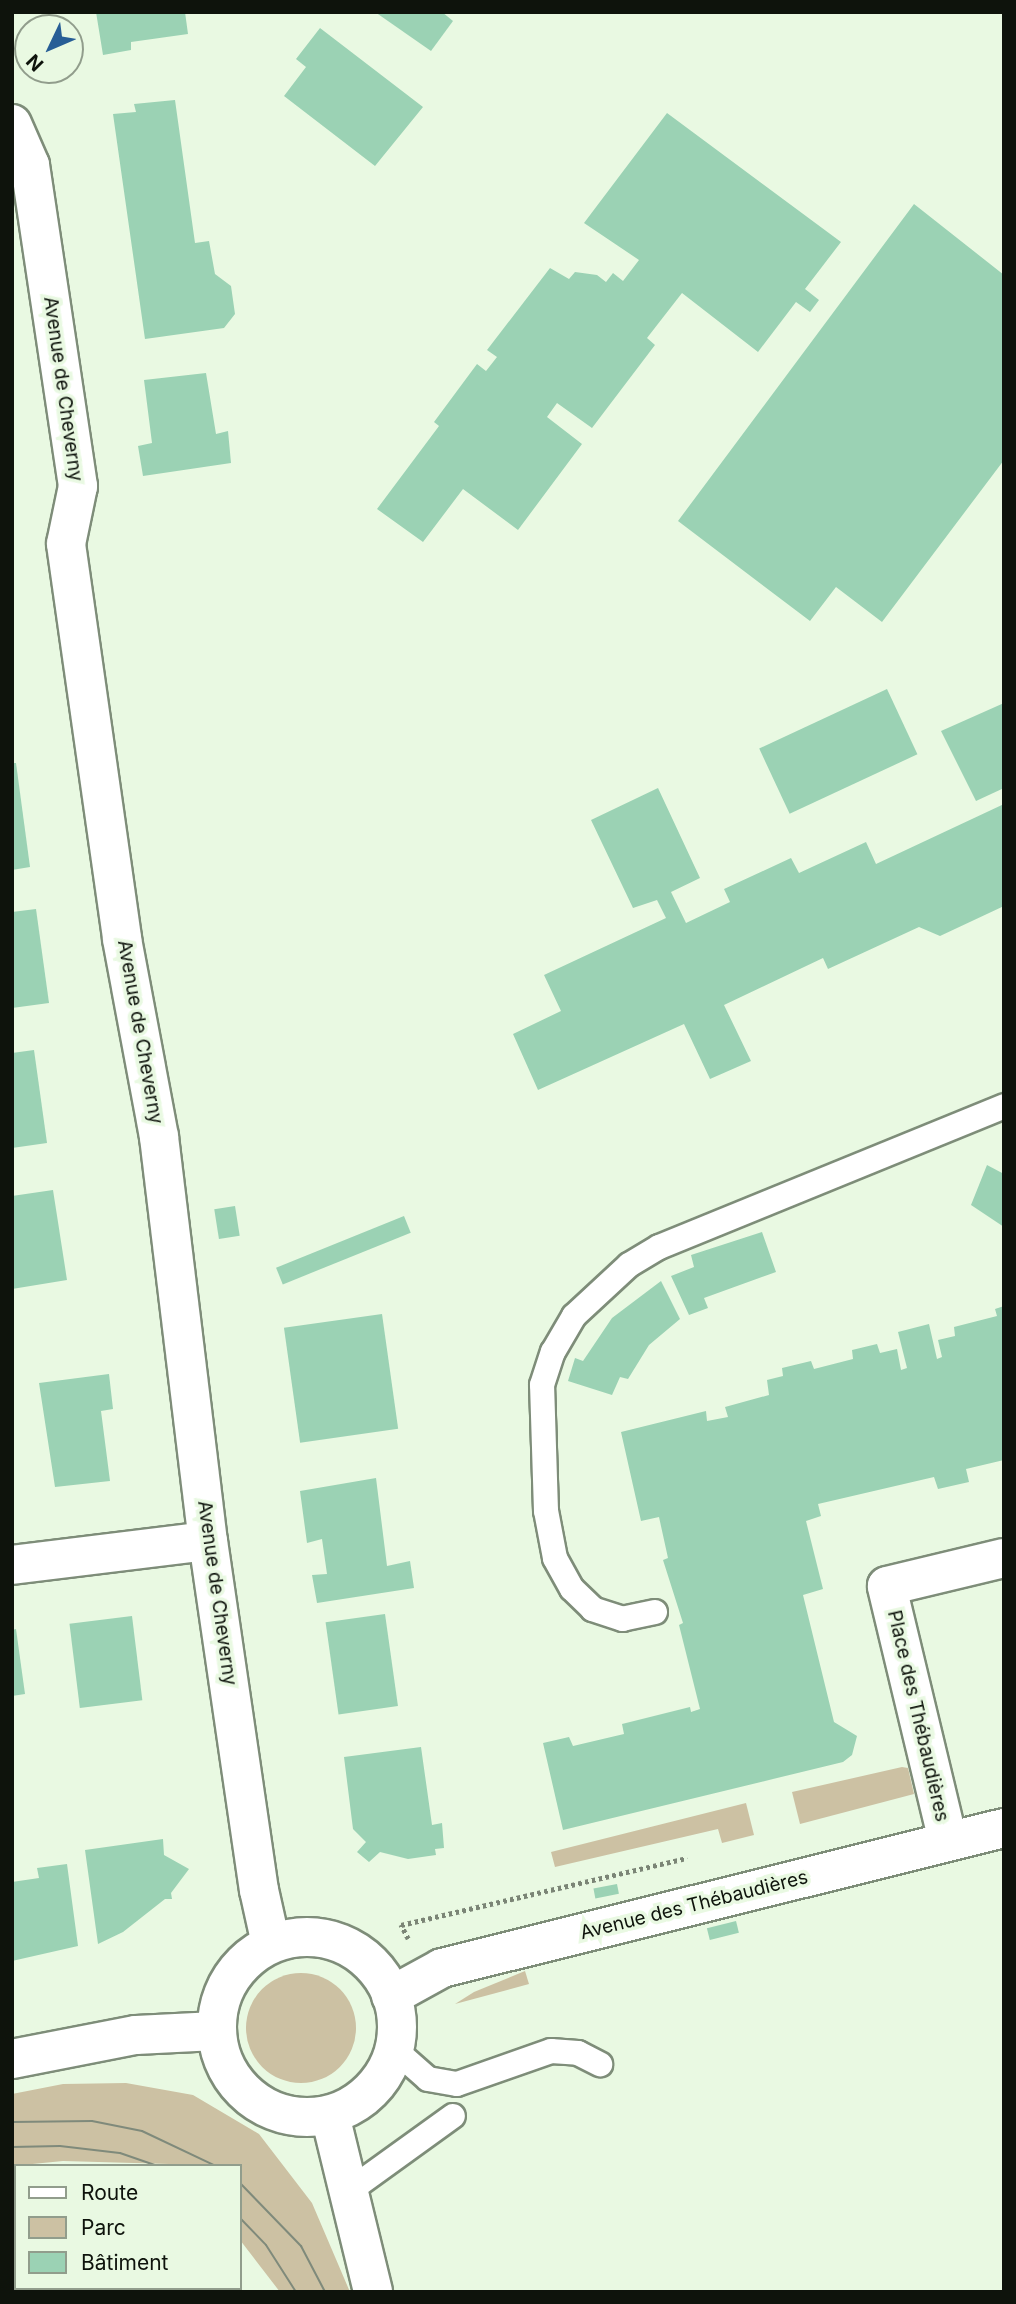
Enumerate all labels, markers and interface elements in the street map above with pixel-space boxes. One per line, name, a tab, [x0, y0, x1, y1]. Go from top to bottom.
north arrow	[14, 14, 84, 84]
text: N	[22, 49, 48, 76]
street label: Avenue de Cheverny	[39, 295, 87, 483]
street label: Avenue de Cheverny	[113, 938, 167, 1126]
street label: Avenue de Cheverny	[193, 1499, 241, 1687]
street label: Place des Thébaudières	[883, 1608, 953, 1824]
street label: Avenue des Thébaudières	[578, 1866, 810, 1944]
legend	[14, 2164, 242, 2290]
text: Route	[81, 2180, 138, 2205]
text: Parc	[81, 2215, 126, 2240]
text: Bâtiment	[81, 2250, 168, 2275]

